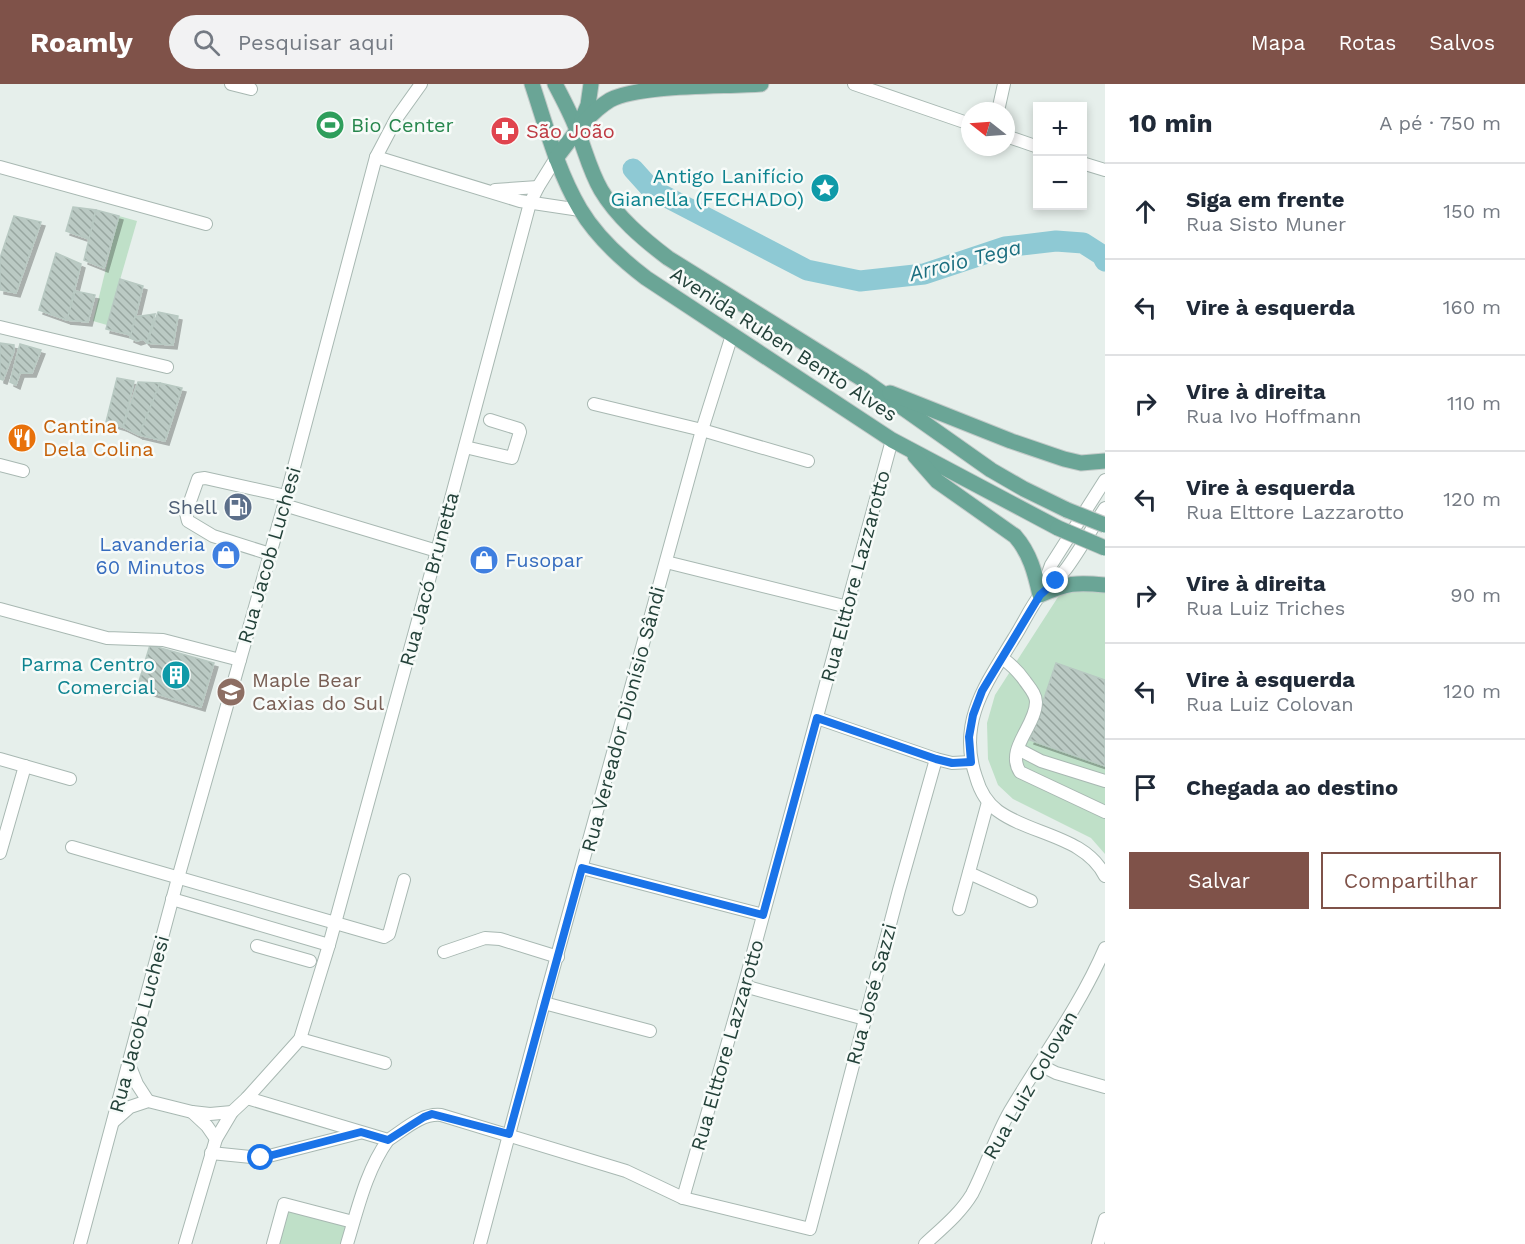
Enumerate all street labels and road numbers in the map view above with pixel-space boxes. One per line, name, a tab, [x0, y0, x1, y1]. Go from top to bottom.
street label: Avenida Ruben Bento Alves	[666, 262, 902, 426]
street label: Rua Jacob Luchesi	[232, 464, 306, 646]
street label: Rua Elttore Lazzarotto	[815, 467, 895, 685]
street label: Rua Jacó Brunetta	[394, 489, 464, 669]
street label: Rua Vereador Dionísio Sândi	[576, 584, 670, 854]
street label: Rua José Sazzi	[841, 921, 901, 1067]
street label: Rua Jacob Luchesi	[104, 933, 174, 1115]
street label: Rua Elttore Lazzarotto	[685, 937, 769, 1153]
street label: Rua Luiz Colovan	[978, 1006, 1082, 1164]

